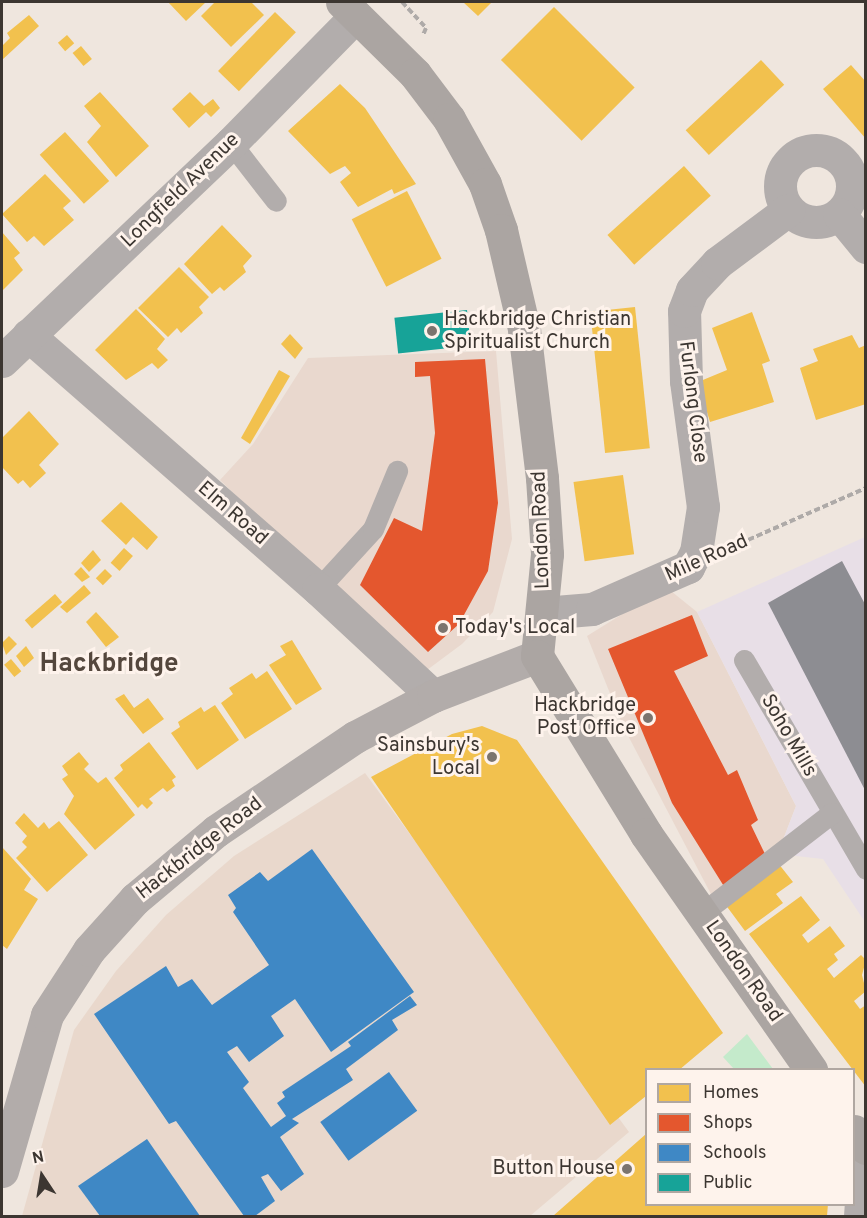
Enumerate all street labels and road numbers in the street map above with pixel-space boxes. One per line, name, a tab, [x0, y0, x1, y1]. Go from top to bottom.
street label: Longfield Avenue	[117, 128, 245, 254]
street label: Furlong Close	[673, 340, 711, 464]
street label: London Road	[528, 470, 556, 590]
street label: Elm Road	[192, 477, 272, 551]
street label: Mile Road	[662, 530, 752, 588]
street label: Soho Mills	[755, 691, 821, 781]
street label: Hackbridge Road	[132, 792, 268, 906]
street label: London Road	[699, 917, 787, 1027]

